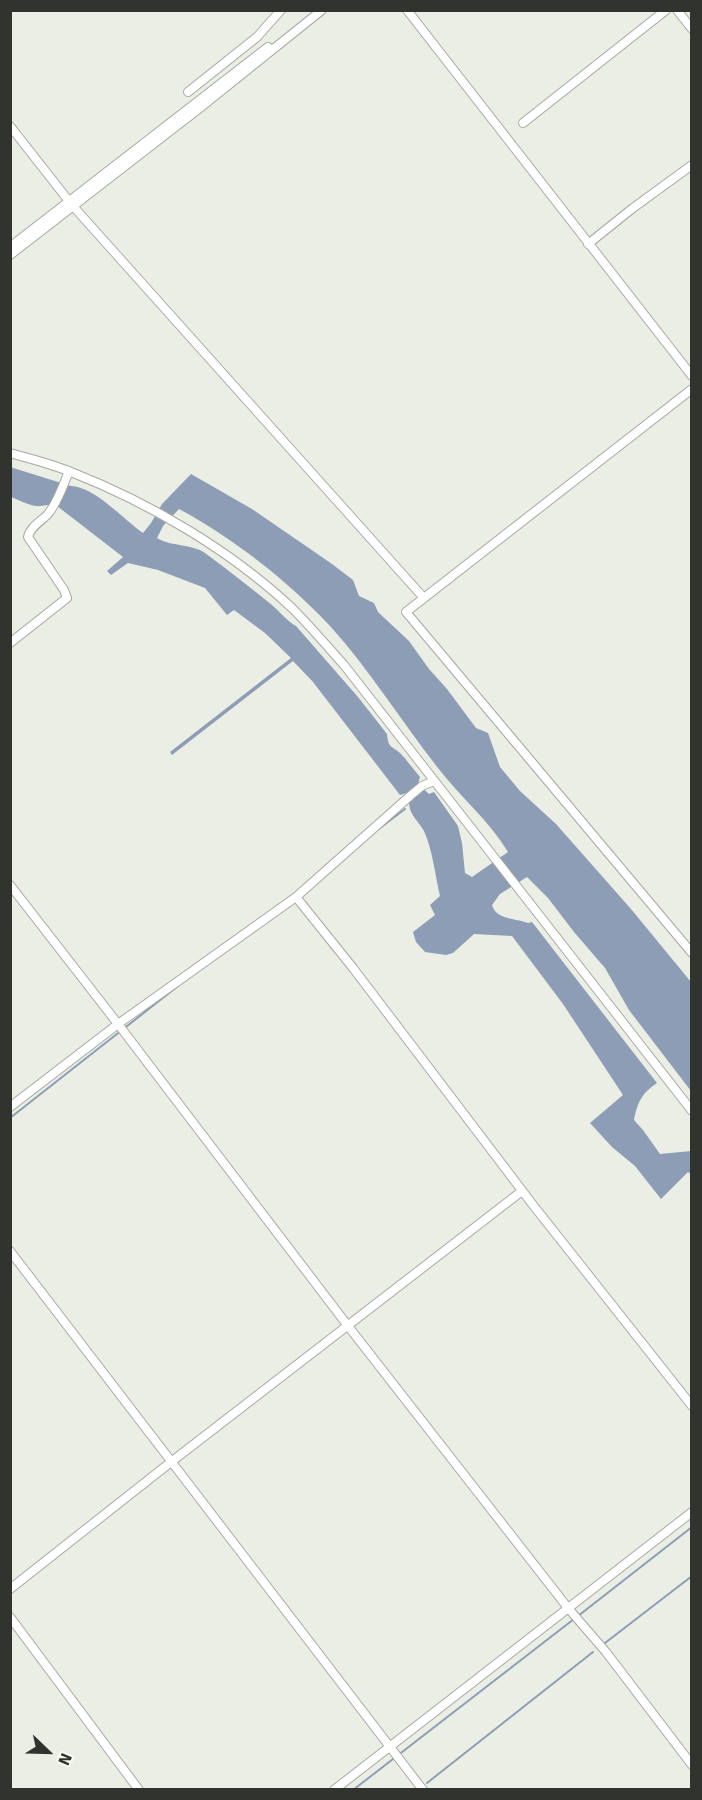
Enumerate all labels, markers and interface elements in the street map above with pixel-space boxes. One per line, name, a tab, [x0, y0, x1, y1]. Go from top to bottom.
north arrow	[18, 1722, 78, 1782]
text: N	[53, 1750, 76, 1768]

